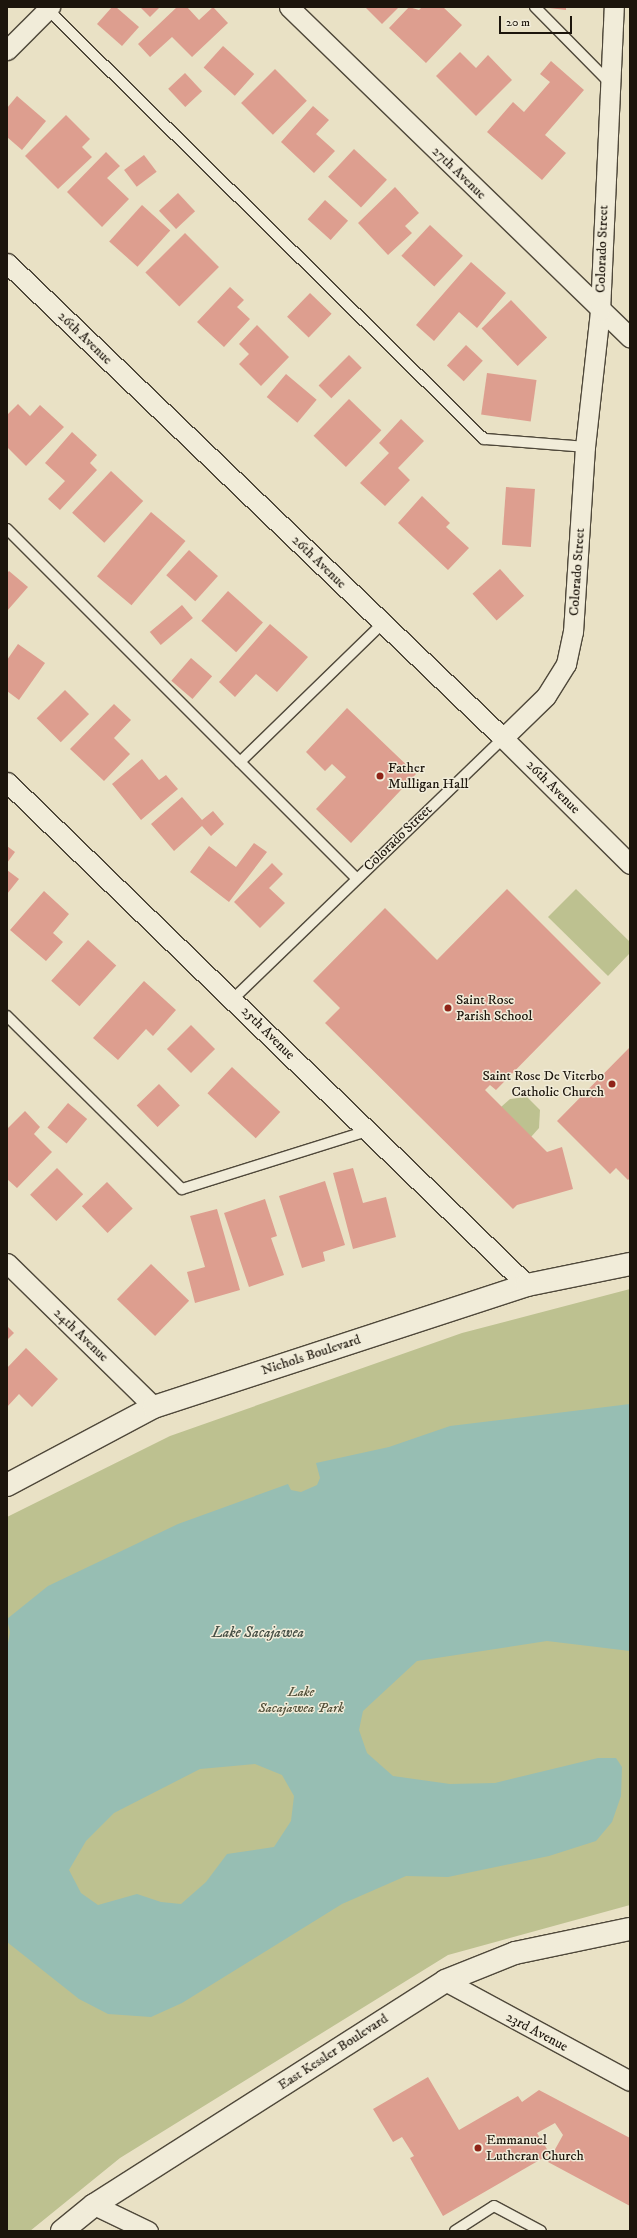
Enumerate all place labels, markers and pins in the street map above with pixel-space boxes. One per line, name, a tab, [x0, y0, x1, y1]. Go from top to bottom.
place label: Father Mulligan Hall	[388, 760, 469, 792]
marker: Father Mulligan Hall	[375, 771, 385, 781]
place label: Saint Rose Parish School	[456, 992, 532, 1024]
marker: Saint Rose Parish School	[443, 1003, 453, 1013]
place label: Saint Rose De Viterbo Catholic Church	[482, 1068, 604, 1100]
marker: Saint Rose De Viterbo Catholic Church	[607, 1079, 617, 1089]
place label: Emmanuel Lutheran Church	[486, 2132, 584, 2164]
marker: Emmanuel Lutheran Church	[473, 2143, 483, 2153]

